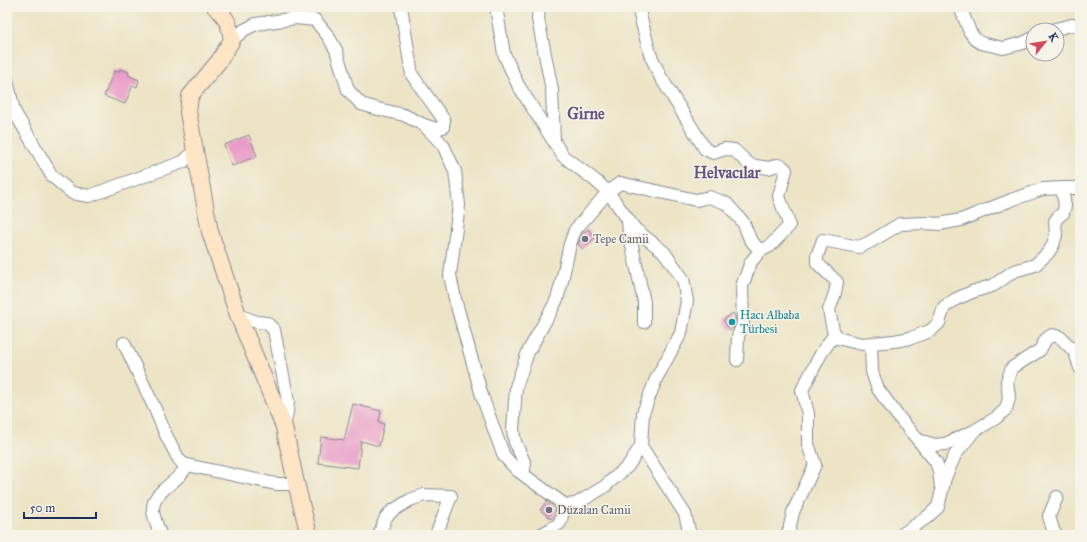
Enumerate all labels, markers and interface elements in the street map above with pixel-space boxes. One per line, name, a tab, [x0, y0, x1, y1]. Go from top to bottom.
north arrow	[1025, 22, 1065, 62]
text: K	[1046, 31, 1061, 45]
district label: Girne	[567, 104, 605, 123]
district label: Helvacılar	[693, 163, 762, 182]
place label: Tepe Camii	[593, 232, 649, 246]
marker: Tepe Camii	[580, 234, 590, 244]
place label: Hacı Albaba Türbesi	[740, 308, 800, 336]
marker: Hacı Albaba Türbesi	[727, 317, 737, 327]
scale bar	[24, 494, 96, 520]
text: 50 m	[30, 501, 55, 515]
place label: Düzalan Camii	[557, 503, 632, 517]
marker: Düzalan Camii	[544, 505, 554, 515]

